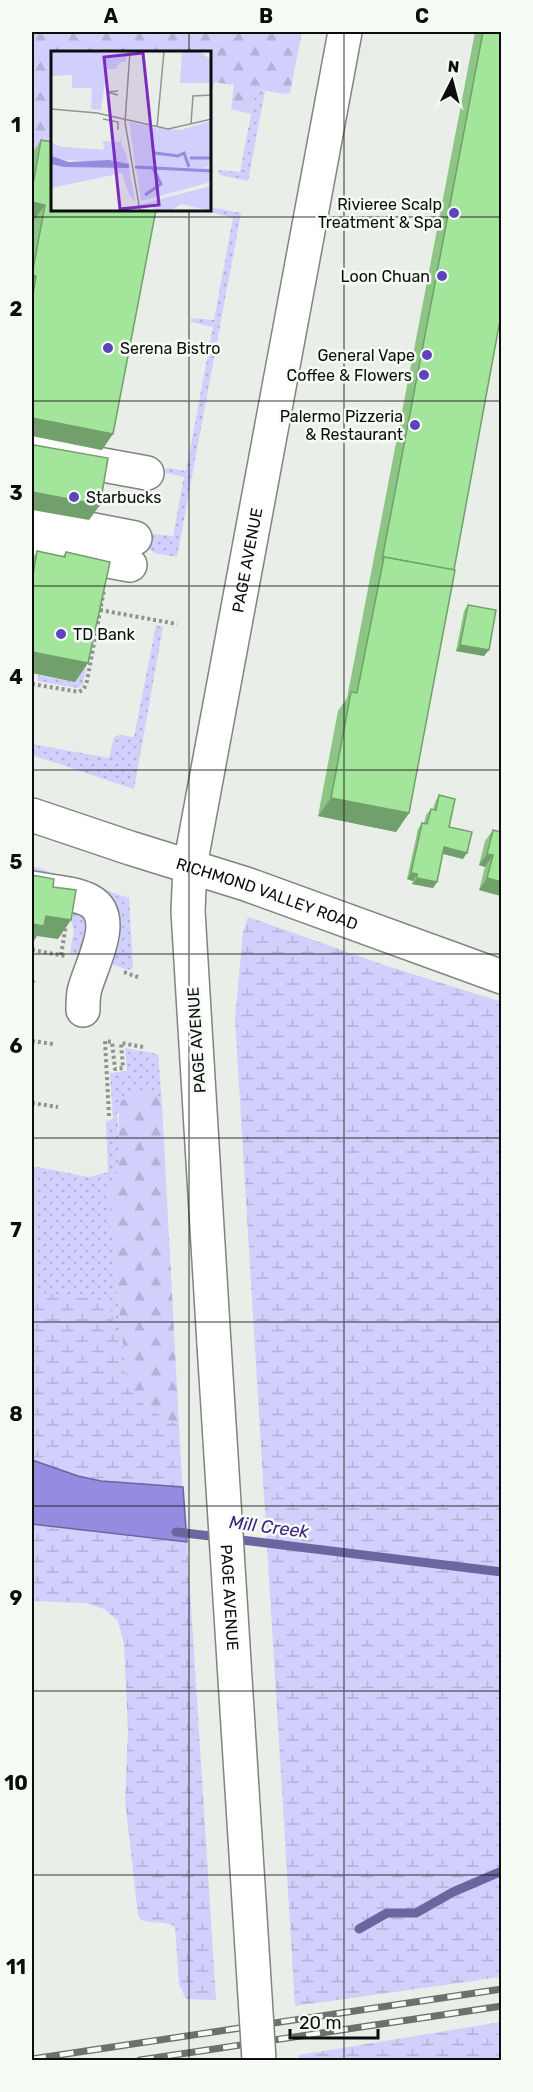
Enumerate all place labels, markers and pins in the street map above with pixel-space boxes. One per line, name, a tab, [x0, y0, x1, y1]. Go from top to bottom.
place label: Rivieree Scalp Treatment & Spa	[318, 195, 442, 232]
marker: Rivieree Scalp Treatment & Spa	[447, 206, 461, 220]
place label: Loon Chuan	[341, 267, 430, 286]
marker: Loon Chuan	[435, 269, 449, 283]
place label: Serena Bistro	[120, 339, 220, 358]
marker: Serena Bistro	[101, 341, 115, 355]
place label: General Vape	[317, 346, 415, 365]
marker: General Vape	[420, 348, 434, 362]
place label: Coffee & Flowers	[286, 366, 412, 385]
marker: Coffee & Flowers	[417, 368, 431, 382]
place label: Palermo Pizzeria & Restaurant	[280, 407, 403, 444]
marker: Palermo Pizzeria & Restaurant	[408, 418, 422, 432]
place label: Starbucks	[86, 488, 161, 507]
marker: Starbucks	[67, 490, 81, 504]
place label: TD Bank	[73, 625, 135, 644]
marker: TD Bank	[54, 627, 68, 641]

